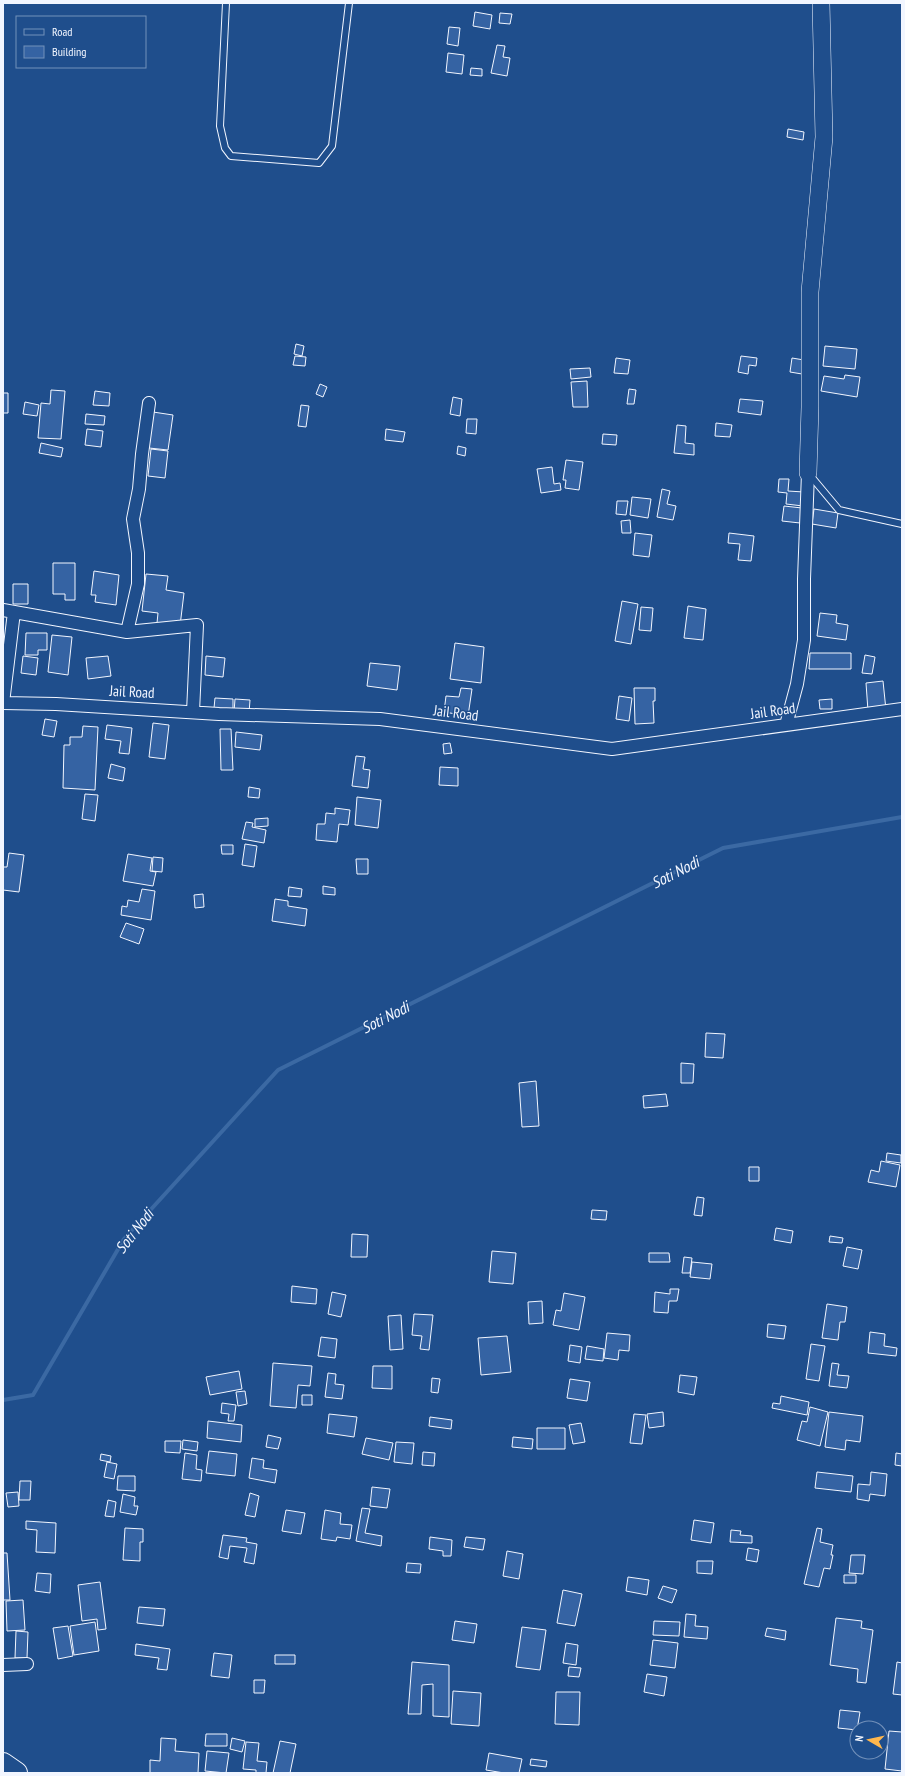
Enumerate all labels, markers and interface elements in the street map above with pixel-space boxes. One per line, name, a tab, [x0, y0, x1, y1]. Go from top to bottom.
legend	[16, 16, 146, 68]
text: Road	[52, 24, 72, 39]
text: Building	[52, 44, 87, 59]
street label: Jail Road	[108, 681, 155, 702]
street label: Jail Road	[748, 698, 797, 723]
street label: Jail Road	[432, 700, 480, 725]
water label: Soti Nodi	[648, 850, 704, 892]
water label: Soti Nodi	[358, 995, 414, 1037]
water label: Soti Nodi	[110, 1203, 159, 1257]
north arrow	[849, 1720, 889, 1760]
text: N	[852, 1734, 867, 1742]

